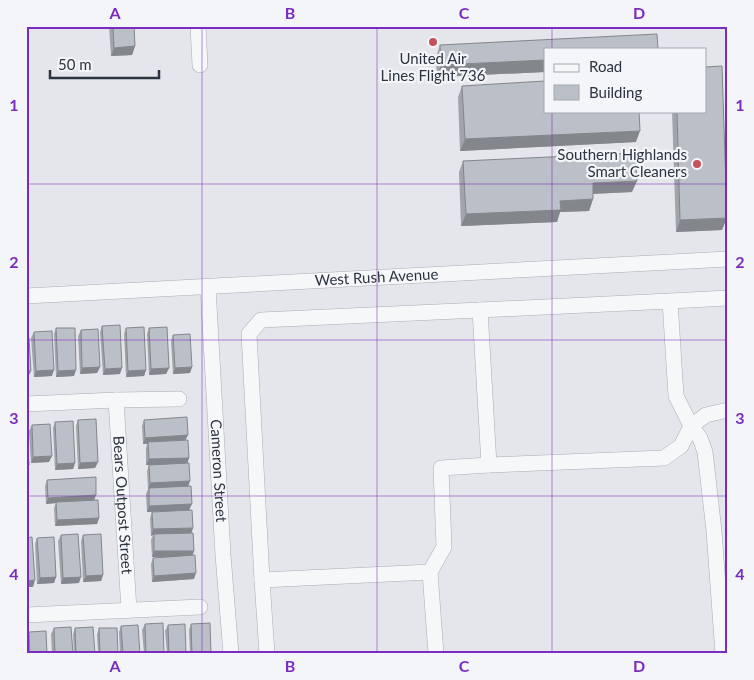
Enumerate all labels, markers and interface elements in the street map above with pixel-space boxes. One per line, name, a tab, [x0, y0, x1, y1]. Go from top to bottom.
text: A	[108, 3, 121, 22]
text: B	[285, 3, 295, 22]
text: C	[459, 3, 470, 22]
text: D	[633, 3, 645, 22]
marker: United Air Lines Flight 736	[427, 36, 439, 48]
scale bar	[50, 48, 159, 80]
legend	[544, 48, 706, 112]
place label: United Air Lines Flight 736	[381, 49, 486, 84]
text: 50 m	[58, 55, 92, 73]
text: Road	[589, 57, 622, 75]
text: Building	[589, 83, 642, 101]
text: 1	[9, 95, 19, 114]
text: 1	[735, 95, 745, 114]
place label: Southern Highlands Smart Cleaners	[557, 145, 687, 180]
marker: Southern Highlands Smart Cleaners	[691, 158, 703, 170]
text: 2	[9, 252, 19, 271]
text: 2	[735, 252, 745, 271]
street label: West Rush Avenue	[314, 264, 439, 289]
text: 3	[9, 408, 19, 427]
text: 3	[735, 408, 745, 427]
street label: Cameron Street	[207, 419, 231, 523]
street label: Bears Outpost Street	[110, 435, 137, 575]
text: 4	[9, 564, 19, 583]
text: 4	[735, 564, 745, 583]
text: A	[108, 656, 121, 675]
text: B	[285, 656, 295, 675]
text: C	[459, 656, 470, 675]
text: D	[633, 656, 645, 675]

